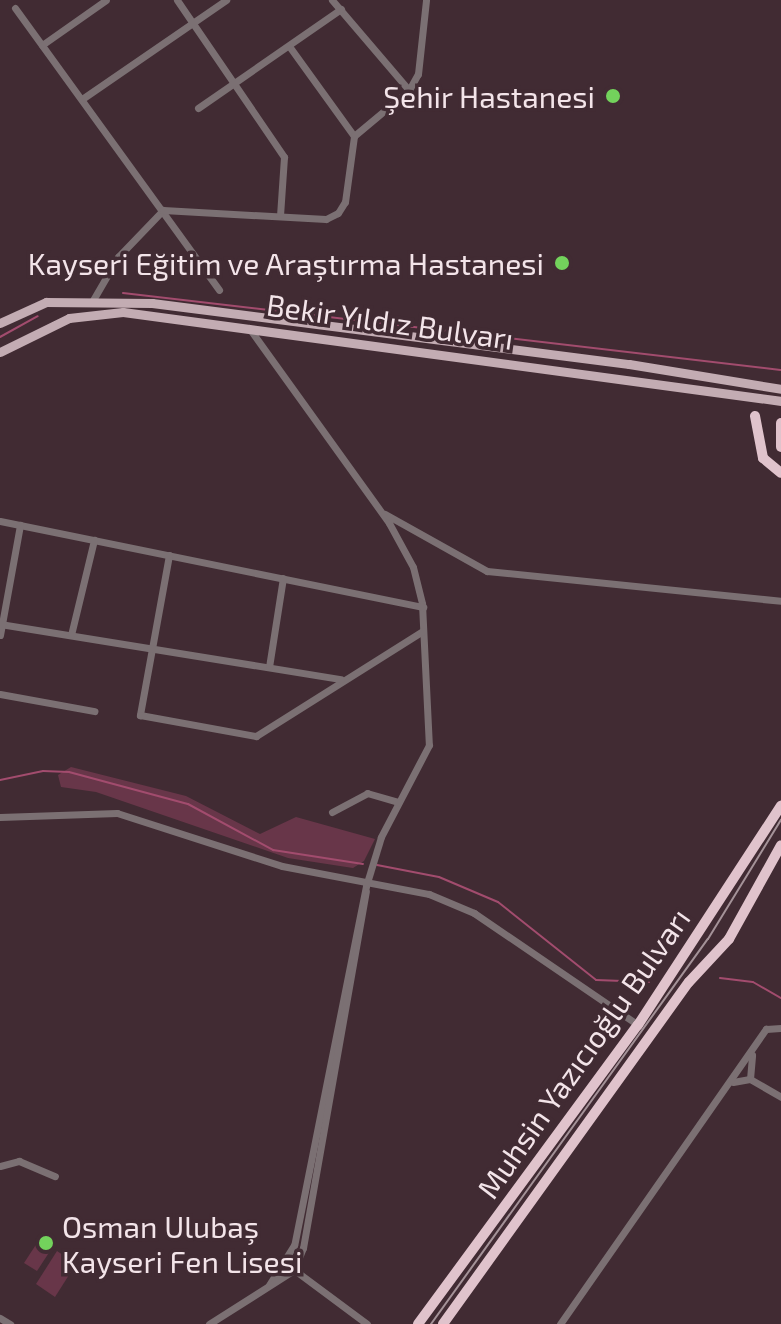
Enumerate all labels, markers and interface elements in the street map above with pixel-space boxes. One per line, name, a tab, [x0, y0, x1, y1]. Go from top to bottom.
place label: Şehir Hastanesi	[383, 78, 595, 114]
marker: Şehir Hastanesi	[602, 85, 624, 107]
place label: Kayseri Eğitim ve Araştırma Hastanesi	[26, 245, 544, 281]
marker: Kayseri Eğitim ve Araştırma Hastanesi	[551, 252, 573, 274]
street label: Bekir Yıldız Bulvarı	[264, 286, 516, 356]
street label: Muhsin Yazıcıoğlu Bulvarı	[469, 901, 697, 1205]
place label: Osman Ulubaş Kayseri Fen Lisesi	[62, 1208, 302, 1278]
marker: Osman Ulubaş Kayseri Fen Lisesi	[37, 1234, 55, 1252]

